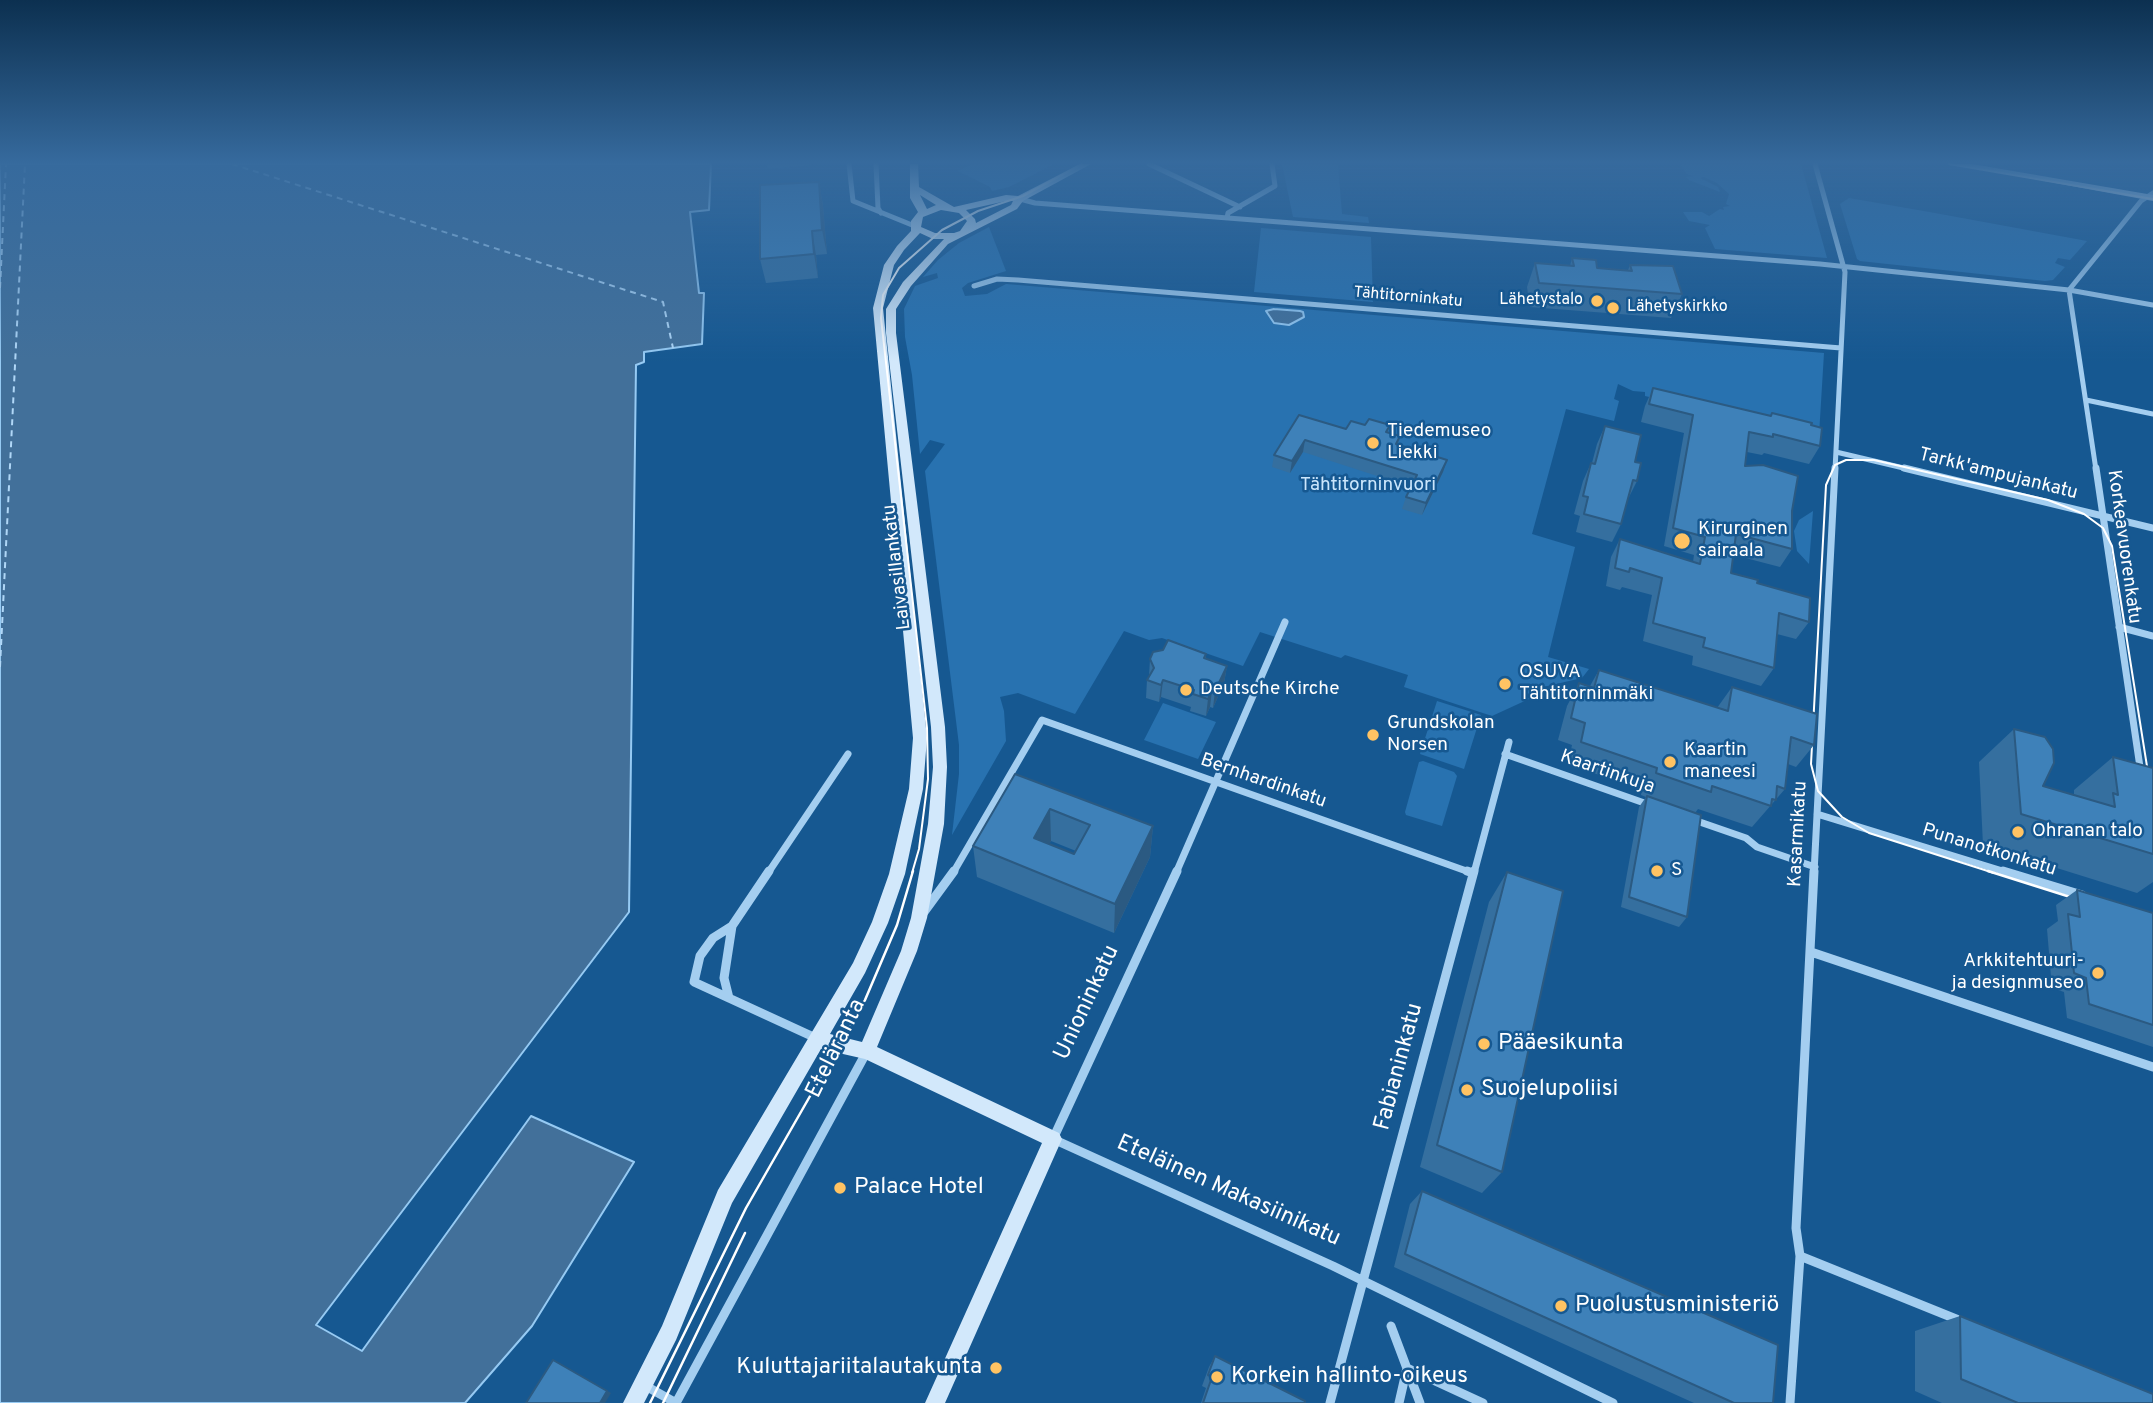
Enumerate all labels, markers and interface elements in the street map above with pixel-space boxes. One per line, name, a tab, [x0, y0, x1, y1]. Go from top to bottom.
street label: Tähtitorninkatu	[1353, 284, 1463, 312]
place label: Lähetystalo	[1499, 291, 1583, 311]
marker: Lähetystalo	[1589, 293, 1605, 309]
place label: Lähetyskirkko	[1627, 298, 1728, 318]
marker: Lähetyskirkko	[1605, 300, 1621, 316]
place label: Tiedemuseo Liekki	[1387, 421, 1491, 465]
marker: Tiedemuseo Liekki	[1365, 435, 1381, 451]
street label: Tarkk'ampujankatu	[1916, 444, 2080, 506]
street label: Korkeavuorenkatu	[2101, 469, 2145, 625]
park label: Tähtitorninvuori	[1300, 475, 1436, 497]
street label: Laivasillankatu	[879, 503, 917, 631]
place label: Kirurginen sairaala	[1698, 519, 1788, 563]
marker: Kirurginen sairaala	[1672, 531, 1692, 551]
place label: OSUVA Tähtitorninmäki	[1519, 662, 1653, 706]
marker: OSUVA Tähtitorninmäki	[1497, 676, 1513, 692]
place label: Deutsche Kirche	[1200, 679, 1340, 701]
marker: Deutsche Kirche	[1178, 682, 1194, 698]
place label: Grundskolan Norsen	[1387, 713, 1495, 757]
marker: Grundskolan Norsen	[1365, 727, 1381, 743]
place label: Kaartin maneesi	[1684, 740, 1756, 784]
street label: Kaartinkuja	[1557, 746, 1657, 800]
street label: Bernhardinkatu	[1197, 750, 1329, 814]
marker: Kaartin maneesi	[1662, 754, 1678, 770]
street label: Kasarmikatu	[1785, 780, 1813, 888]
street label: Punanotkonkatu	[1919, 820, 2059, 882]
place label: Ohranan talo	[2032, 821, 2143, 843]
marker: Ohranan talo	[2010, 824, 2026, 840]
place label: S	[1671, 860, 1682, 882]
marker: S	[1649, 863, 1665, 879]
street label: Unioninkatu	[1049, 941, 1127, 1065]
place label: Arkkitehtuuri- ja designmuseo	[1952, 951, 2084, 995]
marker: Arkkitehtuuri- ja designmuseo	[2090, 965, 2106, 981]
street label: Eteläranta	[801, 995, 873, 1103]
street label: Fabianinkatu	[1370, 1000, 1430, 1134]
place label: Pääesikunta	[1498, 1030, 1623, 1058]
marker: Pääesikunta	[1476, 1036, 1492, 1052]
place label: Suojelupoliisi	[1481, 1076, 1618, 1104]
marker: Suojelupoliisi	[1459, 1082, 1475, 1098]
street label: Eteläinen Makasiinikatu	[1112, 1130, 1344, 1254]
place label: Palace Hotel	[854, 1174, 984, 1202]
marker: Palace Hotel	[832, 1180, 848, 1196]
place label: Puolustusministeriö	[1575, 1292, 1779, 1320]
marker: Puolustusministeriö	[1553, 1298, 1569, 1314]
place label: Kuluttajariitalautakunta	[736, 1354, 982, 1382]
marker: Kuluttajariitalautakunta	[988, 1360, 1004, 1376]
place label: Korkein hallinto-oikeus	[1231, 1363, 1468, 1391]
marker: Korkein hallinto-oikeus	[1209, 1369, 1225, 1385]

